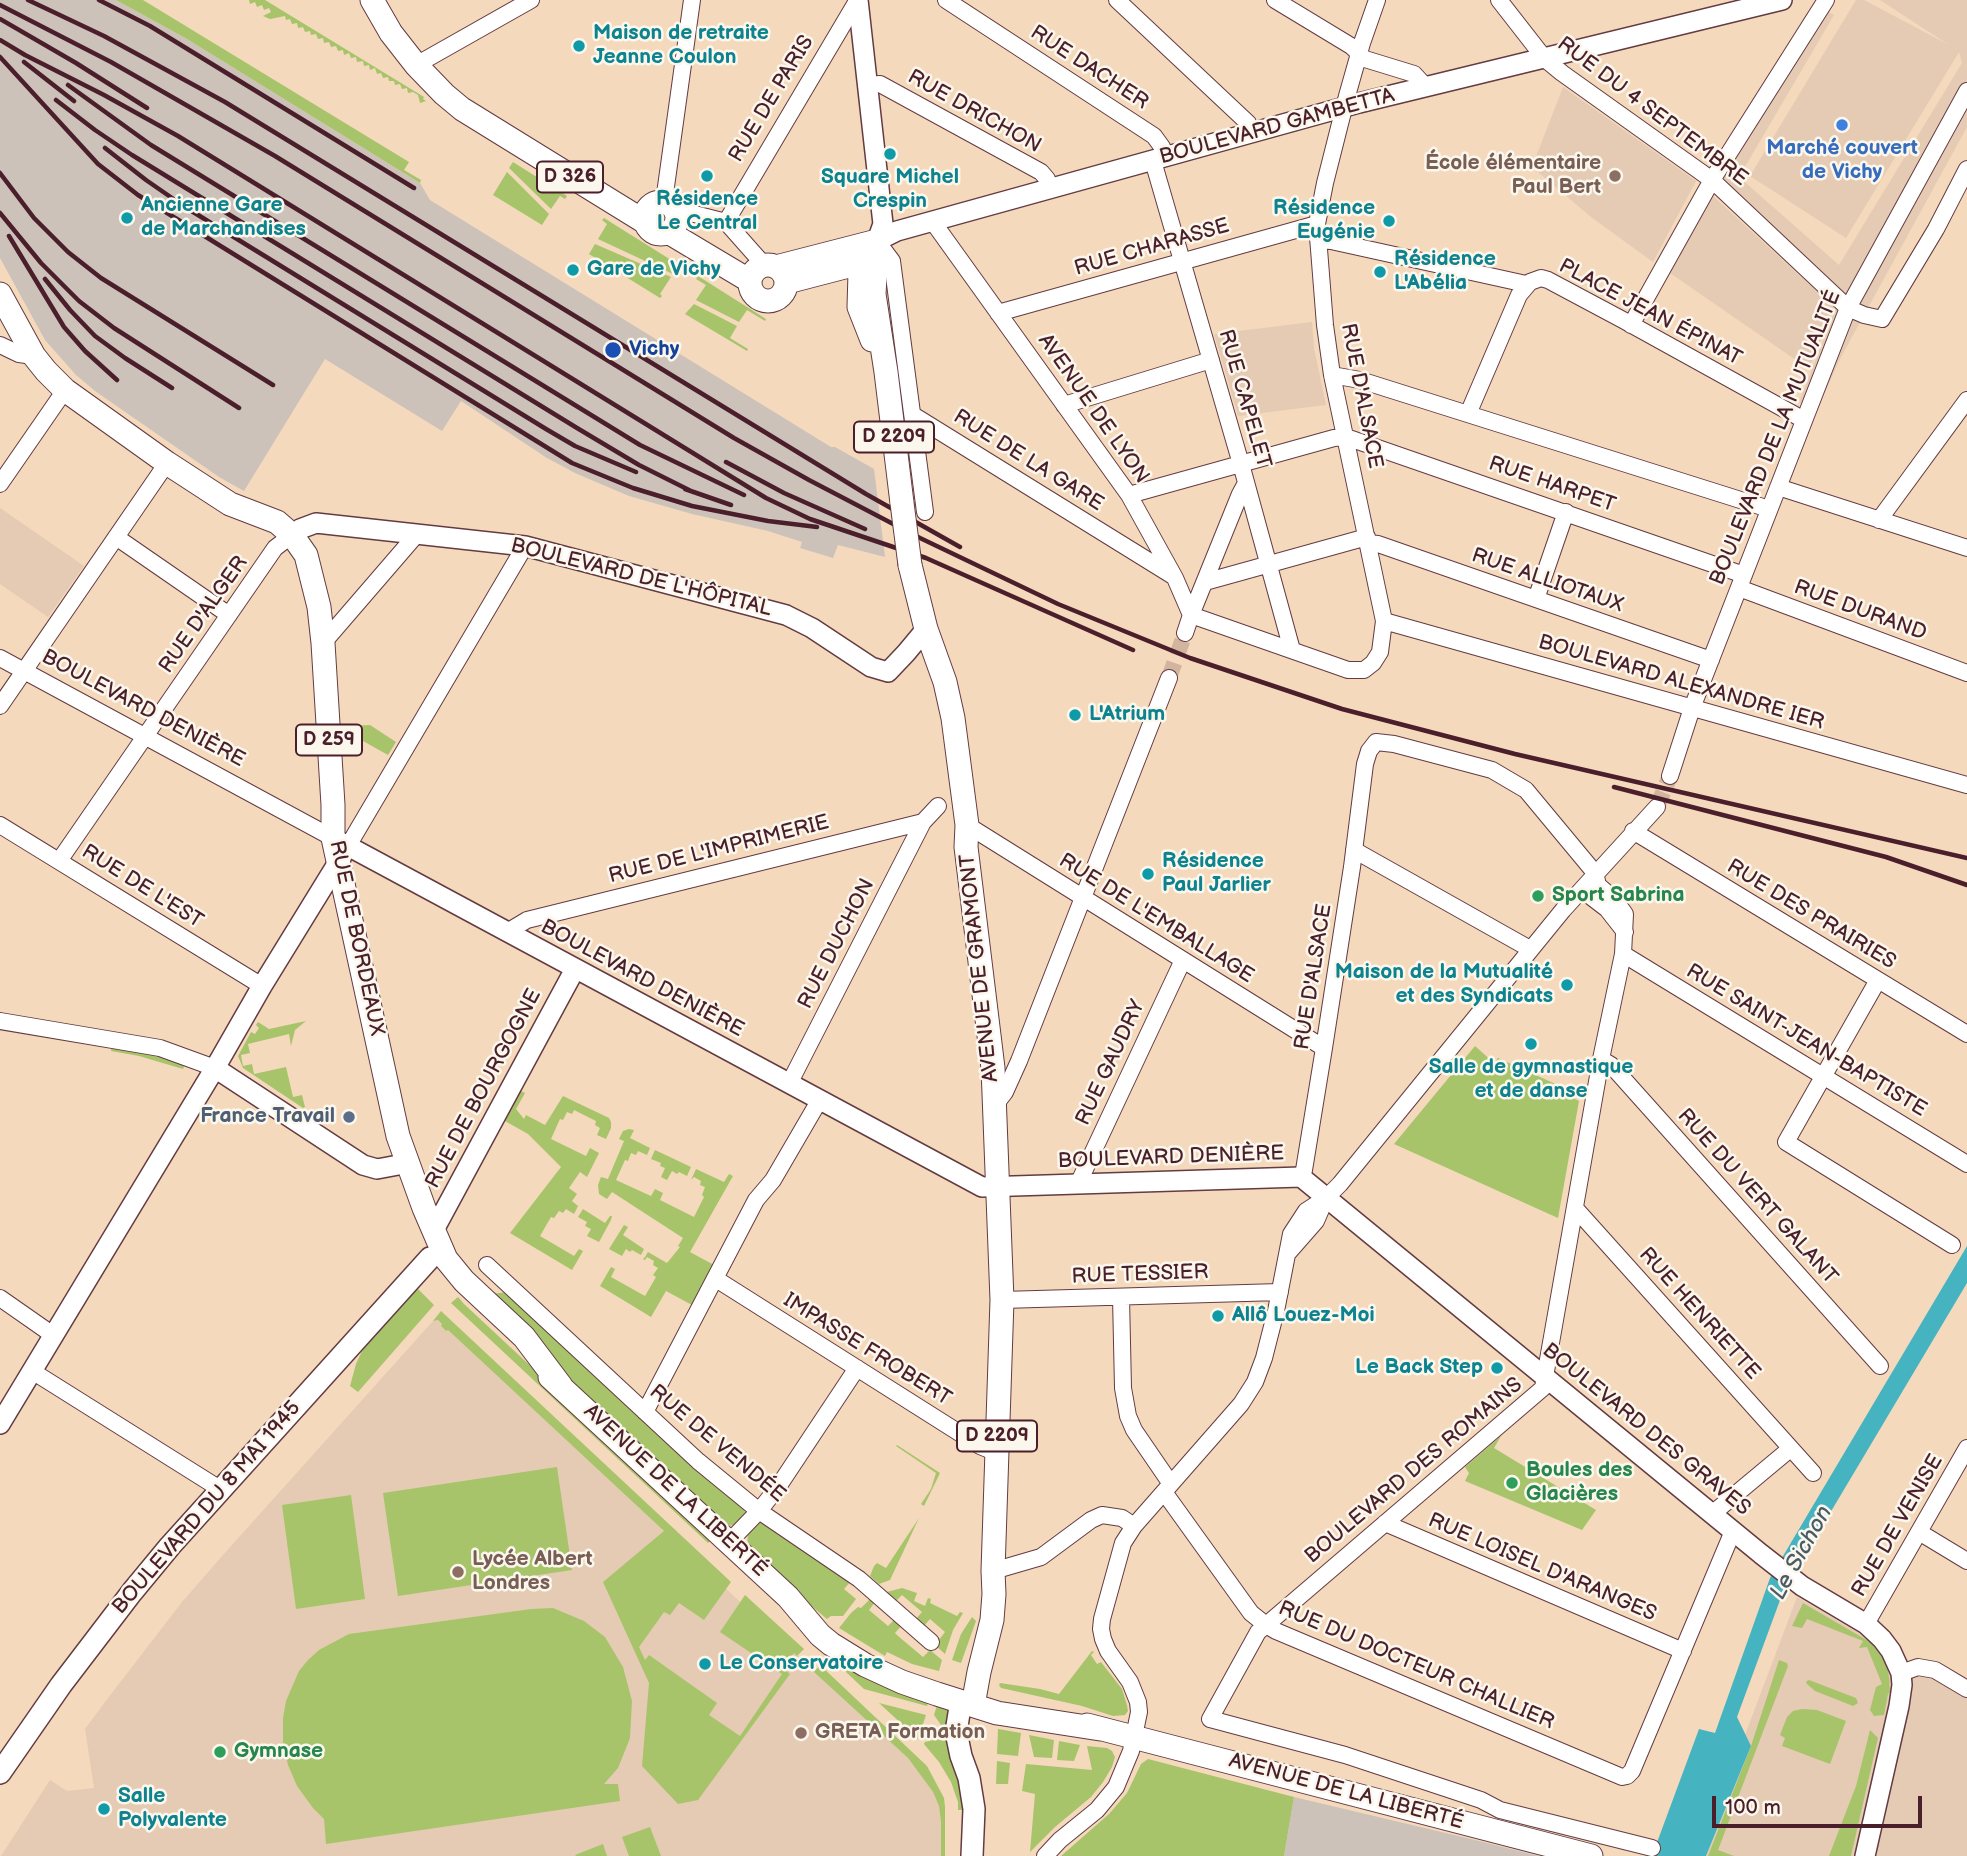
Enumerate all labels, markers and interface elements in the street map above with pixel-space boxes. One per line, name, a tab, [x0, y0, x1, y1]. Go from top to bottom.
street label: RUE DACHER	[1025, 20, 1153, 116]
place label: Maison de retraite Jeanne Coulon	[593, 21, 769, 71]
street label: RUE DE PARIS	[724, 31, 820, 167]
street label: RUE DU 4 SEPTEMBRE	[1552, 32, 1752, 192]
marker: Maison de retraite Jeanne Coulon	[571, 38, 587, 54]
street label: RUE DRICHON	[903, 65, 1045, 159]
street label: BOULEVARD GAMBETTA	[1157, 83, 1397, 171]
marker: Marché couvert de Vichy	[1834, 117, 1850, 133]
place label: Marché couvert de Vichy	[1766, 136, 1918, 186]
marker: Square Michel Crespin	[882, 146, 898, 162]
place label: École élémentaire Paul Bert	[1425, 151, 1601, 201]
road number: D 326	[537, 162, 603, 192]
place label: Square Michel Crespin	[821, 165, 959, 215]
marker: Résidence Le Central	[699, 168, 715, 184]
marker: École élémentaire Paul Bert	[1607, 168, 1623, 184]
place label: Résidence Le Central	[656, 187, 758, 237]
place label: Ancienne Gare de Marchandises	[141, 193, 306, 243]
place label: Résidence Eugénie	[1273, 196, 1375, 246]
marker: Ancienne Gare de Marchandises	[119, 210, 135, 226]
marker: Résidence Eugénie	[1381, 213, 1397, 229]
street label: RUE CHARASSE	[1072, 214, 1232, 282]
place label: Résidence L'Abélia	[1394, 247, 1496, 297]
street label: PLACE JEAN ÉPINAT	[1554, 254, 1746, 372]
place label: Gare de Vichy	[587, 257, 721, 283]
marker: Gare de Vichy	[565, 262, 581, 278]
marker: Résidence L'Abélia	[1372, 264, 1388, 280]
street label: BOULEVARD DE LA MUTUALITÉ	[1705, 287, 1847, 589]
street label: RUE D'ALSACE	[1335, 321, 1387, 471]
street label: RUE CAPELET	[1212, 327, 1276, 471]
street label: AVENUE DE LYON	[1032, 329, 1154, 489]
place label: Vichy	[629, 337, 679, 363]
marker: Vichy	[603, 340, 623, 360]
street label: RUE DE LA GARE	[948, 405, 1108, 517]
road number: D 2209	[854, 422, 934, 452]
street label: RUE HARPET	[1485, 452, 1619, 518]
street label: BOULEVARD DE L'HÔPITAL	[508, 533, 774, 623]
street label: RUE ALLIOTAUX	[1468, 543, 1626, 619]
street label: RUE D'ALGER	[154, 551, 254, 679]
street label: RUE DURAND	[1790, 575, 1930, 647]
street label: BOULEVARD ALEXANDRE IER	[1535, 630, 1827, 736]
street label: BOULEVARD DENIÈRE	[37, 645, 249, 773]
place label: L'Atrium	[1089, 702, 1165, 728]
marker: L'Atrium	[1067, 707, 1083, 723]
road number: D 259	[296, 724, 362, 755]
street label: RUE DE L'IMPRIMERIE	[606, 810, 832, 890]
street label: RUE DE BORDEAUX	[323, 838, 389, 1038]
street label: RUE DE L'EST	[77, 840, 207, 934]
street label: RUE DE L'EMBALLAGE	[1054, 849, 1258, 989]
place label: Résidence Paul Jarlier	[1162, 849, 1271, 899]
street label: AVENUE DE GRAMONT	[955, 853, 1005, 1083]
street label: RUE DES PRAIRIES	[1722, 855, 1900, 975]
marker: Résidence Paul Jarlier	[1140, 866, 1156, 882]
street label: RUE DUCHON	[793, 875, 881, 1013]
place label: Sport Sabrina	[1552, 883, 1685, 909]
marker: Sport Sabrina	[1530, 888, 1546, 904]
street label: RUE D'ALSACE	[1290, 902, 1338, 1052]
street label: BOULEVARD DENIÈRE	[536, 915, 748, 1043]
street label: RUE SAINT-JEAN-BAPTISTE	[1681, 959, 1931, 1123]
place label: Maison de la Mutualité et des Syndicats	[1335, 960, 1553, 1010]
marker: Maison de la Mutualité et des Syndicats	[1559, 977, 1575, 993]
street label: RUE DE BOURGOGNE	[421, 985, 547, 1193]
street label: RUE GAUDRY	[1071, 996, 1151, 1130]
marker: Salle de gymnastique et de danse	[1523, 1036, 1539, 1052]
place label: Salle de gymnastique et de danse	[1429, 1055, 1633, 1105]
place label: France Travail	[200, 1104, 335, 1130]
street label: RUE DU VERT GALANT	[1671, 1104, 1843, 1290]
marker: France Travail	[341, 1109, 357, 1125]
street label: BOULEVARD DENIÈRE	[1057, 1141, 1285, 1175]
street label: RUE HENRIETTE	[1633, 1243, 1765, 1385]
street label: RUE TESSIER	[1071, 1260, 1209, 1290]
street label: IMPASSE FROBERT	[778, 1288, 956, 1412]
place label: Allô Louez-Moi	[1232, 1303, 1375, 1329]
marker: Allô Louez-Moi	[1210, 1308, 1226, 1324]
street label: BOULEVARD DES GRAVES	[1537, 1338, 1755, 1522]
place label: Le Back Step	[1355, 1355, 1483, 1381]
marker: Le Back Step	[1489, 1360, 1505, 1376]
street label: BOULEVARD DES ROMAINS	[1300, 1373, 1528, 1569]
street label: RUE DE VENDÉE	[644, 1380, 790, 1508]
street label: BOULEVARD DU 8 MAI 1945	[108, 1396, 306, 1620]
street label: AVENUE DE LA LIBERTÉ	[578, 1399, 772, 1583]
road number: D 2209	[957, 1420, 1037, 1452]
street label: RUE DE VENISE	[1847, 1450, 1949, 1602]
place label: Boules des Glacières	[1526, 1458, 1633, 1508]
marker: Boules des Glacières	[1504, 1475, 1520, 1491]
water label: Le Sichon	[1765, 1501, 1839, 1605]
street label: RUE LOISEL D'ARANGES	[1424, 1508, 1660, 1628]
place label: Lycée Albert Londres	[472, 1547, 592, 1597]
marker: Lycée Albert Londres	[450, 1564, 466, 1580]
street label: RUE DU DOCTEUR CHALLIER	[1274, 1596, 1558, 1736]
place label: Le Conservatoire	[719, 1651, 883, 1677]
marker: Le Conservatoire	[697, 1656, 713, 1672]
place label: GRETA Formation	[815, 1720, 985, 1746]
marker: GRETA Formation	[793, 1725, 809, 1741]
place label: Gymnase	[234, 1739, 323, 1765]
marker: Gymnase	[212, 1744, 228, 1760]
street label: AVENUE DE LA LIBERTÉ	[1226, 1749, 1466, 1835]
scale bar	[1715, 1783, 1925, 1827]
place label: Salle Polyvalente	[118, 1784, 227, 1834]
text: 100 m	[1725, 1795, 1781, 1820]
marker: Salle Polyvalente	[96, 1801, 112, 1817]

